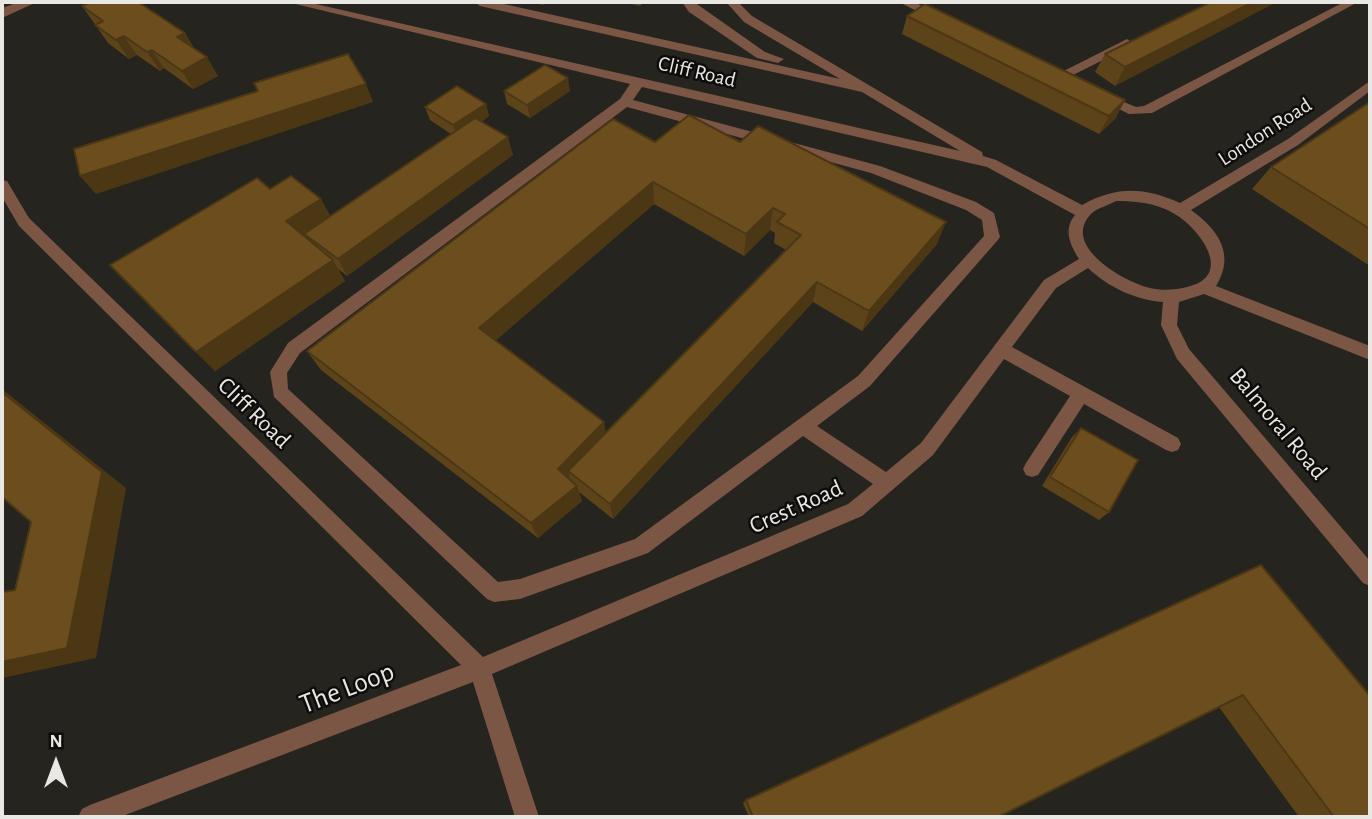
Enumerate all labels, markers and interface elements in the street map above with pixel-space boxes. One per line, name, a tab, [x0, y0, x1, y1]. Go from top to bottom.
street label: Cliff Road	[656, 51, 738, 93]
street label: London Road	[1214, 92, 1316, 172]
street label: Balmoral Road	[1223, 362, 1333, 486]
street label: Cliff Road	[211, 371, 297, 455]
street label: Crest Road	[745, 474, 847, 540]
street label: The Loop	[295, 655, 399, 721]
north arrow	[21, 728, 91, 798]
text: N	[49, 732, 63, 751]

